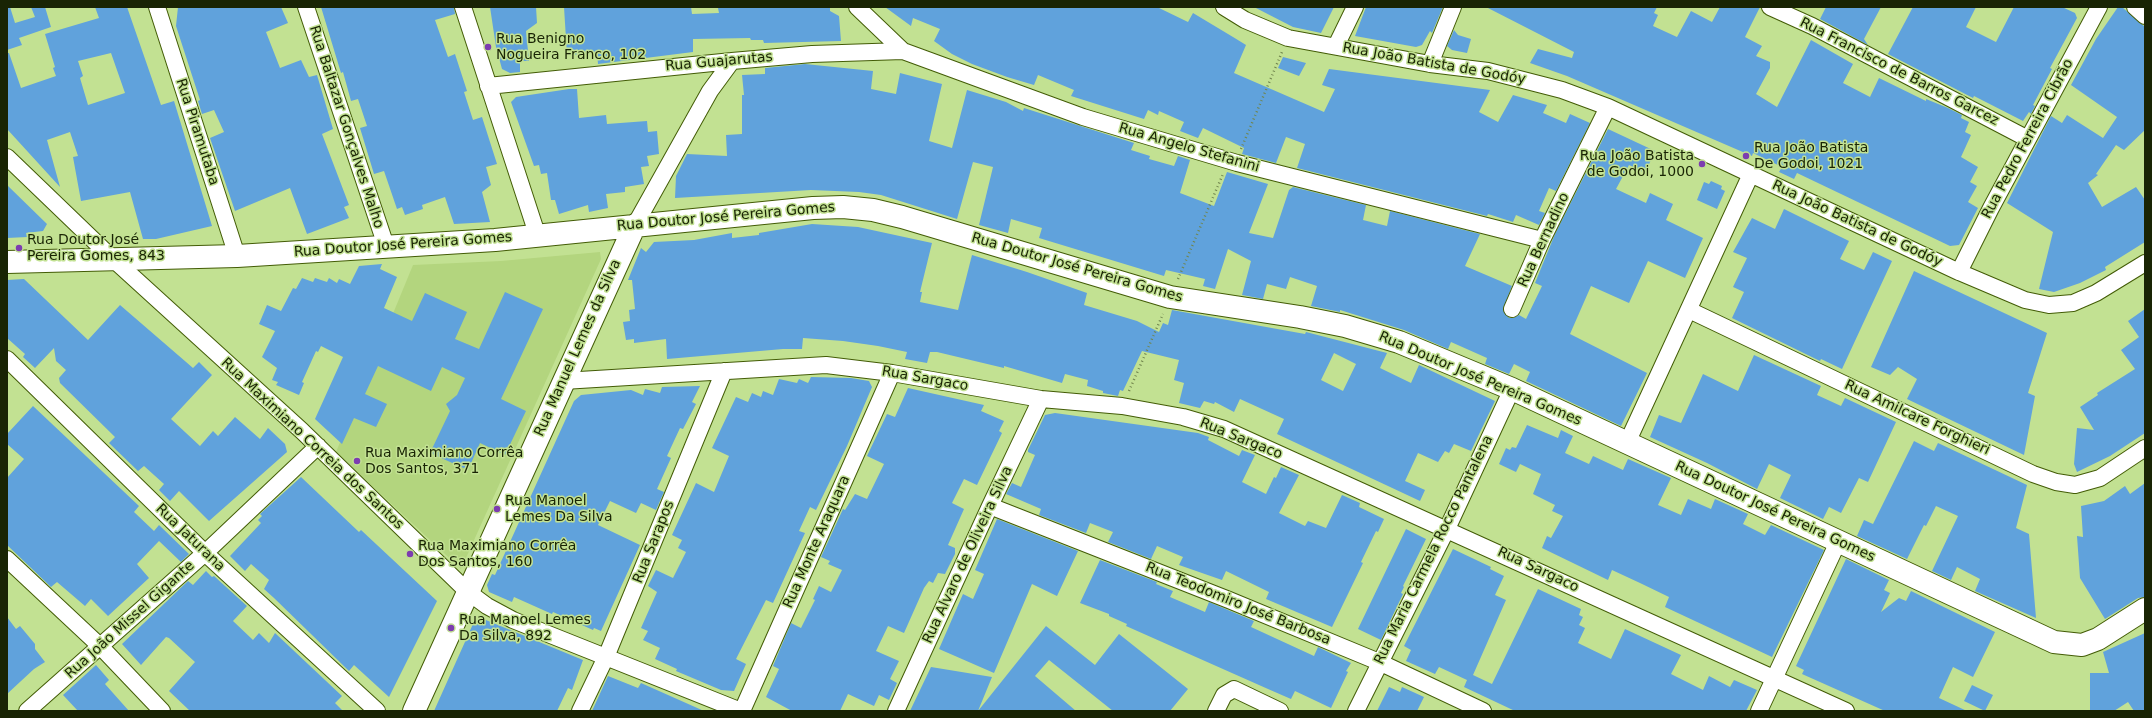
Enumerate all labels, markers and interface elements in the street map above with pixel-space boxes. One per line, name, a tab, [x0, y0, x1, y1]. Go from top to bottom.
street label: Rua Francisco de Barros Garcez	[1797, 14, 2001, 130]
street label: Rua Baltazar Gonçalves Malho	[305, 23, 387, 231]
place label: Rua Benigno Nogueira Franco, 102	[496, 31, 646, 64]
street label: Rua João Batista de Godóy	[1341, 40, 1527, 88]
marker: Rua Benigno Nogueira Franco, 102	[483, 42, 493, 52]
street label: Rua Guajarutas	[665, 49, 773, 75]
street label: Rua Pedro Ferreira Cibrão	[1979, 56, 2077, 222]
street label: Rua Piramutaba	[172, 76, 222, 188]
street label: Rua Angelo Stefanini	[1117, 120, 1261, 176]
place label: Rua João Batista De Godoi, 1021	[1754, 140, 1868, 172]
place label: Rua João Batista de Godoi, 1000	[1580, 148, 1694, 180]
marker: Rua João Batista De Godoi, 1021	[1741, 151, 1751, 161]
marker: Rua João Batista de Godoi, 1000	[1697, 159, 1707, 169]
street label: Rua João Batista de Godóy	[1769, 177, 1945, 271]
street label: Rua Bernadino	[1515, 190, 1573, 290]
street label: Rua Doutor José Pereira Gomes	[616, 199, 836, 235]
street label: Rua Doutor José Pereira Gomes	[293, 229, 513, 261]
street label: Rua Doutor José Pereira Gomes	[970, 230, 1184, 306]
place label: Rua Doutor José Pereira Gomes, 843	[27, 232, 165, 264]
marker: Rua Doutor José Pereira Gomes, 843	[14, 243, 24, 253]
street label: Rua Manuel Lemes da Silva	[531, 257, 625, 439]
street label: Rua Doutor José Pereira Gomes	[1376, 329, 1584, 429]
street label: Rua Maximiano Correia dos Santos	[217, 355, 407, 533]
street label: Rua Sargaco	[880, 363, 970, 395]
street label: Rua Amilcare Forghieri	[1842, 377, 1992, 459]
street label: Rua Sargaco	[1197, 415, 1285, 463]
street label: Rua Maria Carmela Rocco Pantalena	[1371, 433, 1497, 667]
place label: Rua Maximiano Corrêa Dos Santos, 371	[365, 445, 523, 478]
marker: Rua Maximiano Corrêa Dos Santos, 371	[352, 456, 362, 466]
street label: Rua Doutor José Pereira Gomes	[1672, 458, 1878, 566]
street label: Rua Alvaro de Oliveira Silva	[919, 464, 1017, 646]
street label: Rua Monte Araquara	[780, 473, 854, 611]
place label: Rua Manoel Lemes Da Silva	[505, 493, 613, 526]
street label: Rua Sarapos	[630, 498, 678, 586]
street label: Rua Jaturana	[152, 501, 228, 575]
marker: Rua Manoel Lemes Da Silva	[492, 504, 502, 514]
place label: Rua Maximiano Corrêa Dos Santos, 160	[418, 538, 576, 570]
street label: Rua Sargaco	[1495, 544, 1581, 596]
marker: Rua Maximiano Corrêa Dos Santos, 160	[405, 549, 415, 559]
street label: Rua João Missel Gigante	[62, 558, 198, 682]
street label: Rua Teodomiro José Barbosa	[1143, 559, 1333, 649]
place label: Rua Manoel Lemes Da Silva, 892	[459, 612, 591, 644]
marker: Rua Manoel Lemes Da Silva, 892	[446, 623, 456, 633]

